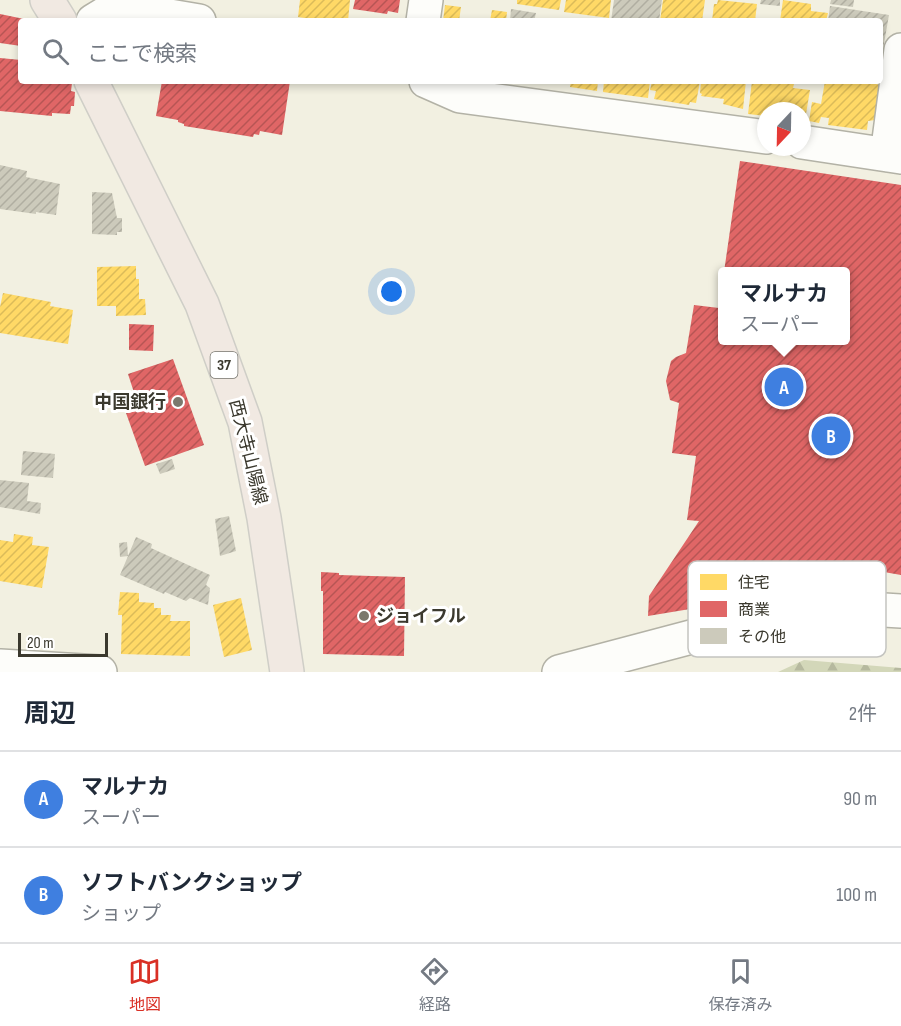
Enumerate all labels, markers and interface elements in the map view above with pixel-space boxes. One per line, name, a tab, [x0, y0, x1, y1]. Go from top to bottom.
search box	[18, 18, 883, 84]
icon: search	[39, 35, 72, 68]
text: ここで検索	[87, 41, 197, 68]
north arrow	[757, 102, 811, 156]
popup	[718, 267, 850, 345]
your location	[377, 277, 406, 306]
text: マルナカ	[740, 281, 828, 308]
text: スーパー	[740, 313, 820, 337]
road number: 37	[210, 352, 238, 378]
pin: A	[764, 364, 804, 410]
place label: 中国銀行	[94, 391, 166, 413]
marker: 中国銀行	[171, 395, 185, 409]
street label: 西大寺山陽線	[225, 397, 271, 507]
pin: B	[812, 414, 850, 458]
legend	[688, 561, 886, 657]
text: 住宅	[738, 574, 770, 593]
text: 商業	[738, 601, 770, 620]
place label: ジョイフル	[376, 606, 466, 627]
marker: ジョイフル	[357, 609, 371, 623]
text: その他	[738, 628, 786, 647]
scale bar	[18, 630, 108, 658]
text: 20 m	[27, 634, 54, 653]
text: 周辺	[24, 699, 76, 730]
text: 2件	[849, 702, 877, 726]
text: マルナカ	[81, 774, 169, 801]
text: A	[39, 787, 48, 811]
text: 90 m	[843, 787, 877, 811]
text: スーパー	[81, 806, 161, 830]
text: ソフトバンクショップ	[81, 870, 302, 897]
text: B	[39, 883, 48, 907]
text: 100 m	[836, 883, 877, 907]
text: ショップ	[81, 902, 161, 926]
tab: 地図	[128, 955, 161, 1015]
tab: 経路	[418, 955, 451, 1015]
tab: 保存済み	[708, 955, 772, 1015]

